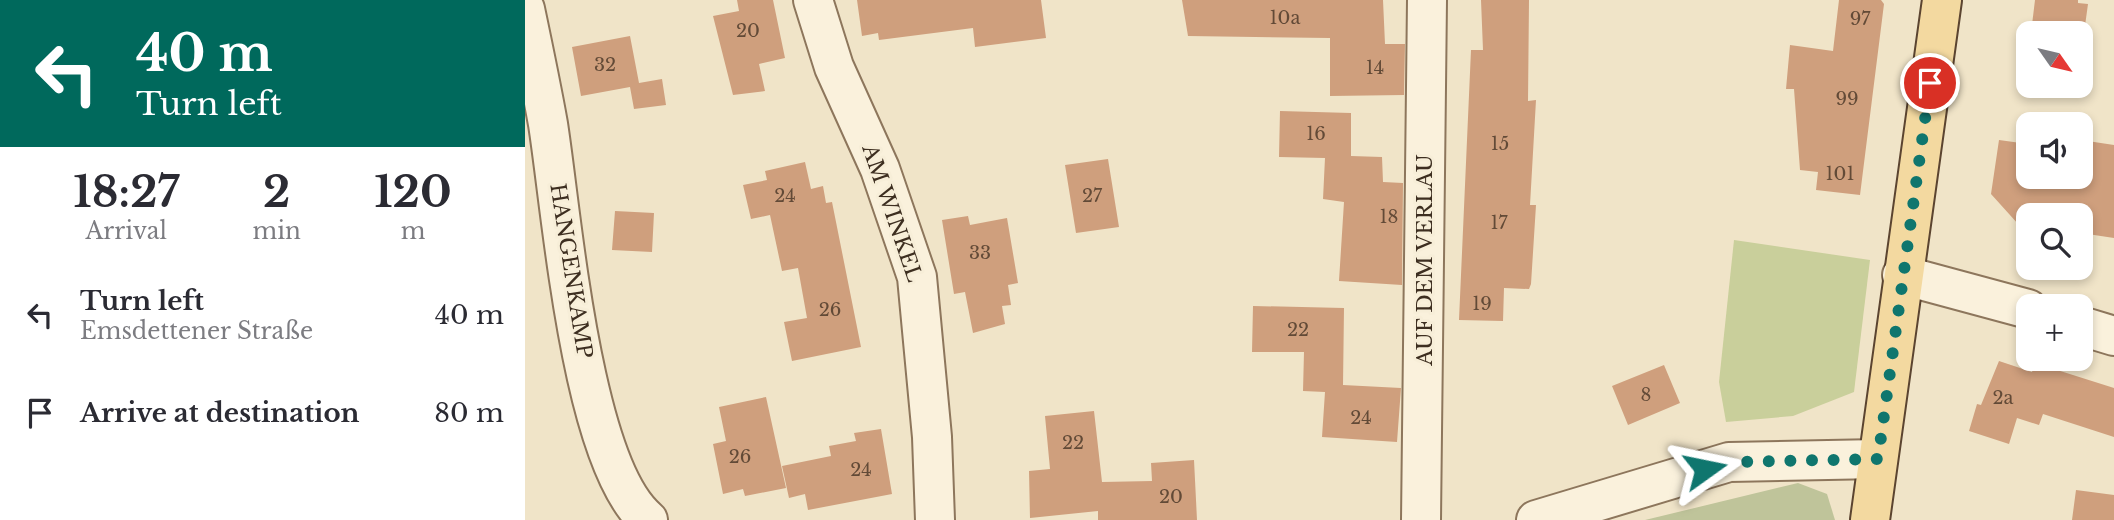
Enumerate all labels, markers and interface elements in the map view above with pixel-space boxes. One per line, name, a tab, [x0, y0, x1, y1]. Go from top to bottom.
house number: 10a	[1270, 7, 1300, 29]
house number: 97	[1850, 8, 1871, 30]
house number: 20	[736, 20, 760, 42]
north arrow	[2016, 21, 2093, 98]
map controls	[2016, 21, 2093, 371]
text: 40 m	[136, 23, 273, 84]
icon: left	[21, 28, 112, 119]
pin	[1900, 53, 1960, 113]
house number: 32	[594, 54, 616, 76]
house number: 14	[1366, 57, 1384, 79]
icon: arrive	[1911, 64, 1949, 102]
text: Turn left	[136, 84, 282, 124]
house number: 99	[1835, 88, 1859, 110]
button: sound	[2016, 112, 2093, 189]
house number: 16	[1306, 123, 1326, 145]
house number: 15	[1491, 133, 1509, 155]
street label: AM WINKEL	[856, 140, 928, 285]
street label: AUF DEM VERLAU	[1412, 154, 1438, 367]
house number: 101	[1826, 163, 1854, 185]
text: 18:27	[73, 166, 179, 218]
text: 2	[263, 166, 290, 218]
text: 120	[374, 166, 452, 218]
street label: HANGENKAMP	[544, 182, 598, 360]
house number: 24	[774, 185, 796, 207]
house number: 27	[1082, 185, 1103, 207]
button: search	[2016, 203, 2093, 280]
house number: 18	[1380, 206, 1398, 228]
house number: 17	[1490, 212, 1508, 234]
text: Arrival	[86, 217, 167, 245]
text: min	[253, 217, 301, 245]
text: m	[401, 217, 425, 245]
house number: 33	[969, 242, 991, 264]
text: Turn left	[80, 285, 204, 317]
house number: 19	[1472, 293, 1492, 315]
button: +	[2016, 294, 2093, 371]
icon: left	[21, 296, 59, 334]
text: 40 m	[435, 299, 504, 331]
house number: 26	[819, 299, 841, 321]
text: Emsdettener Straße	[80, 317, 313, 345]
house number: 22	[1287, 319, 1309, 341]
house number: 8	[1641, 384, 1651, 406]
house number: 2a	[1992, 387, 2014, 409]
icon: arrive	[21, 394, 59, 432]
text: Arrive at destination	[80, 397, 360, 429]
text: 80 m	[434, 397, 504, 429]
house number: 24	[1350, 407, 1372, 429]
house number: 22	[1062, 432, 1084, 454]
position arrow	[1668, 432, 1742, 506]
house number: 26	[729, 446, 751, 468]
house number: 24	[850, 459, 872, 481]
house number: 20	[1159, 486, 1183, 508]

